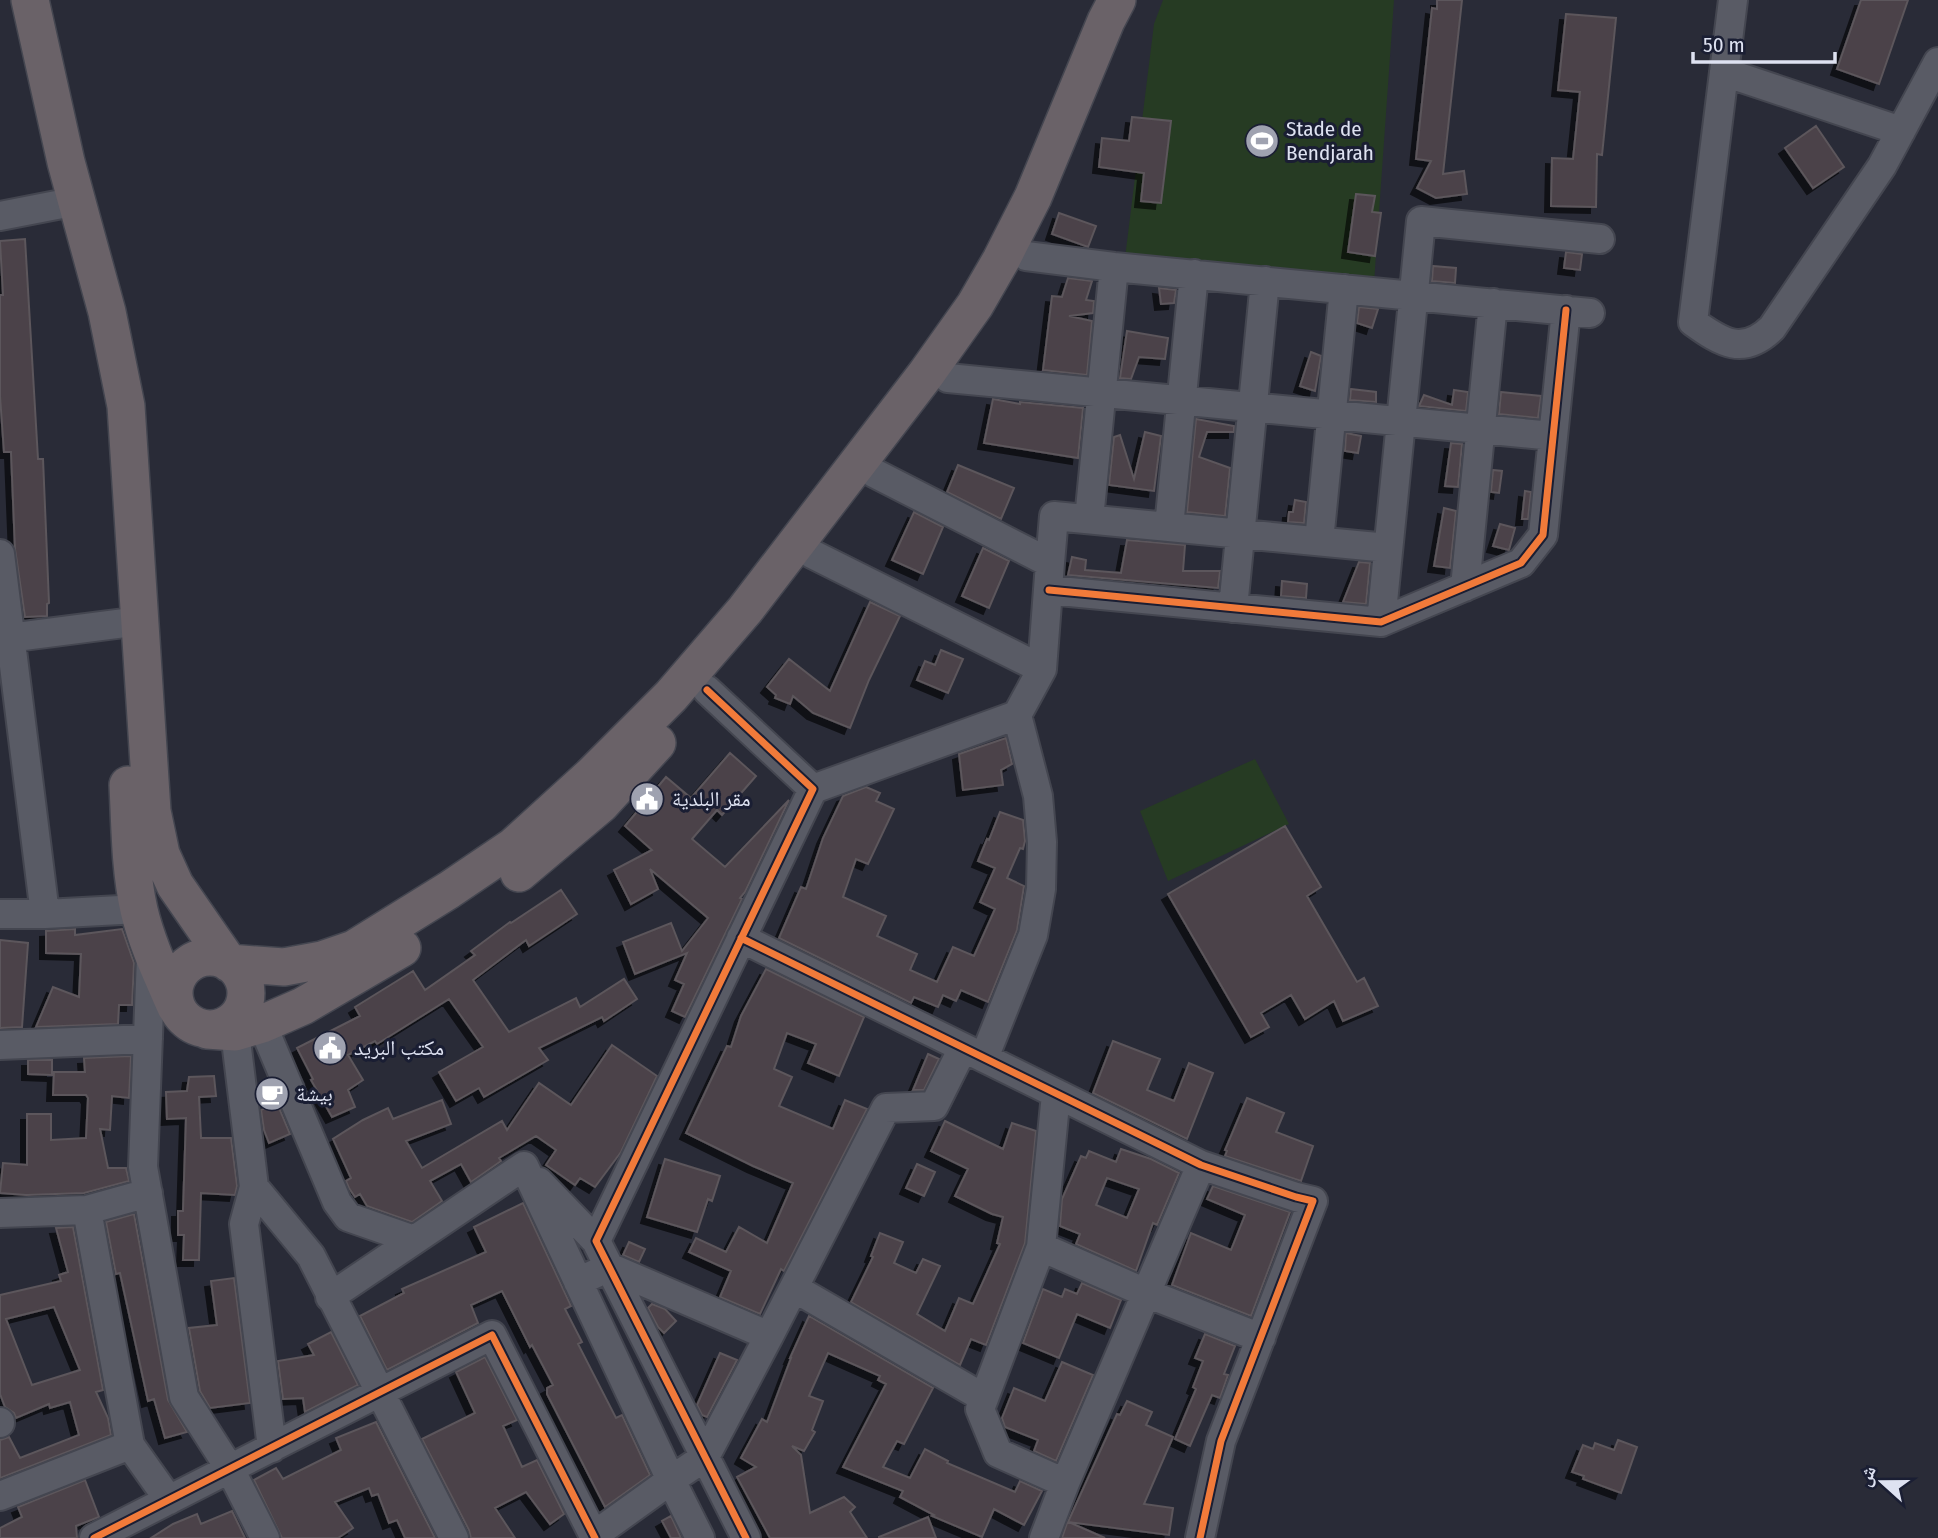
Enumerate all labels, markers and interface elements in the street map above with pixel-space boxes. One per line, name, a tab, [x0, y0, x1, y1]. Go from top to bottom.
scale bar	[1693, 21, 1835, 65]
text: 50 m	[1703, 32, 1745, 58]
place label: Stade de Bendjarah	[1286, 116, 1374, 166]
sports icon: Stade de Bendjarah	[1243, 122, 1281, 160]
public building icon: مقر البلدية	[628, 780, 666, 818]
place label: مقر البلدية	[672, 786, 751, 812]
public building icon: مكتب البريد	[311, 1029, 349, 1067]
place label: مكتب البريد	[354, 1035, 444, 1061]
cafe icon: بيشة	[253, 1075, 291, 1113]
place label: بيشة	[296, 1081, 333, 1107]
north arrow	[1847, 1447, 1917, 1517]
text: ش	[1852, 1463, 1881, 1490]

